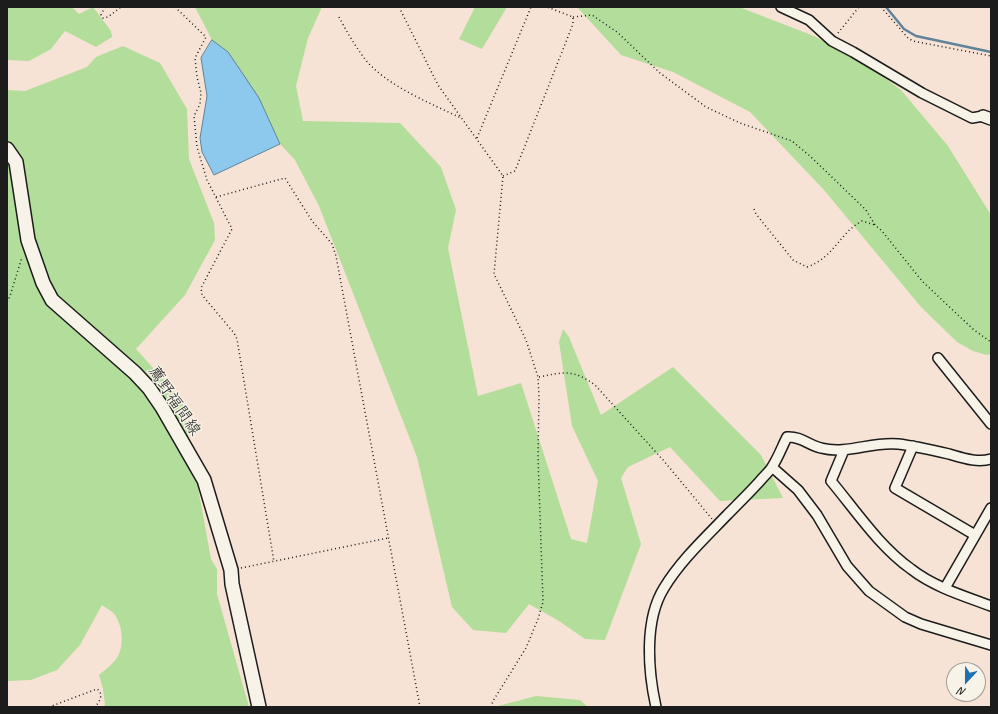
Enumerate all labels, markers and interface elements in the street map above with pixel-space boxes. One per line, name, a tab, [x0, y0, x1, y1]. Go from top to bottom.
street label: 薦野福間線	[144, 362, 204, 440]
north arrow	[946, 662, 986, 702]
text: N	[956, 684, 968, 700]

